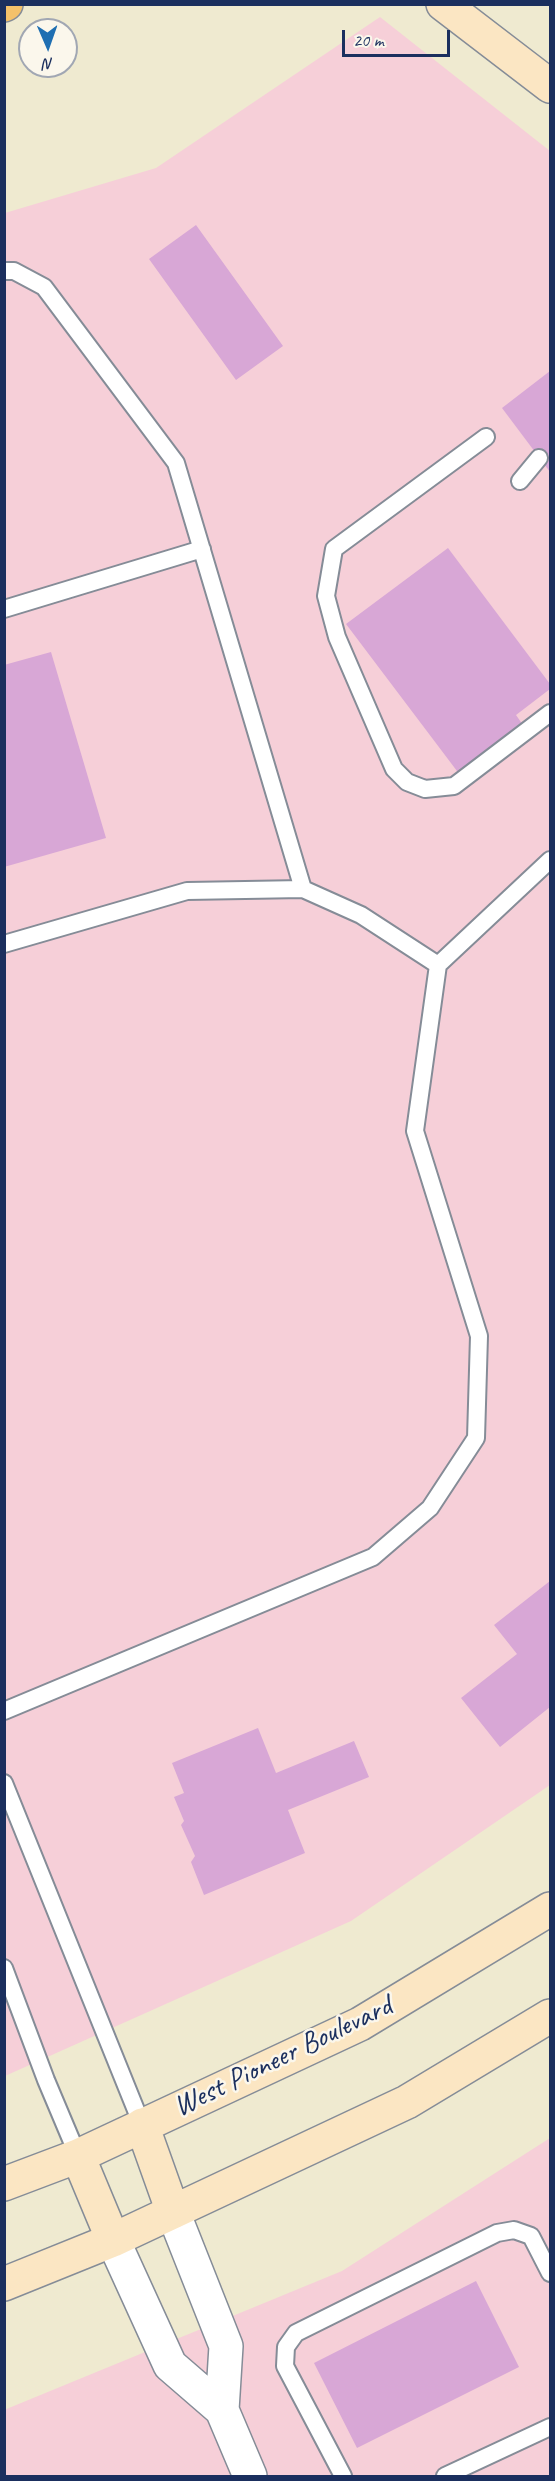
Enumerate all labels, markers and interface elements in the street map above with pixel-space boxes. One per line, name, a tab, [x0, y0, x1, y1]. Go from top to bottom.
north arrow	[18, 18, 78, 78]
scale bar	[345, 18, 453, 56]
text: 20 m	[353, 29, 384, 51]
text: N	[43, 54, 54, 74]
street label: West Pioneer Boulevard	[168, 1989, 398, 2125]

